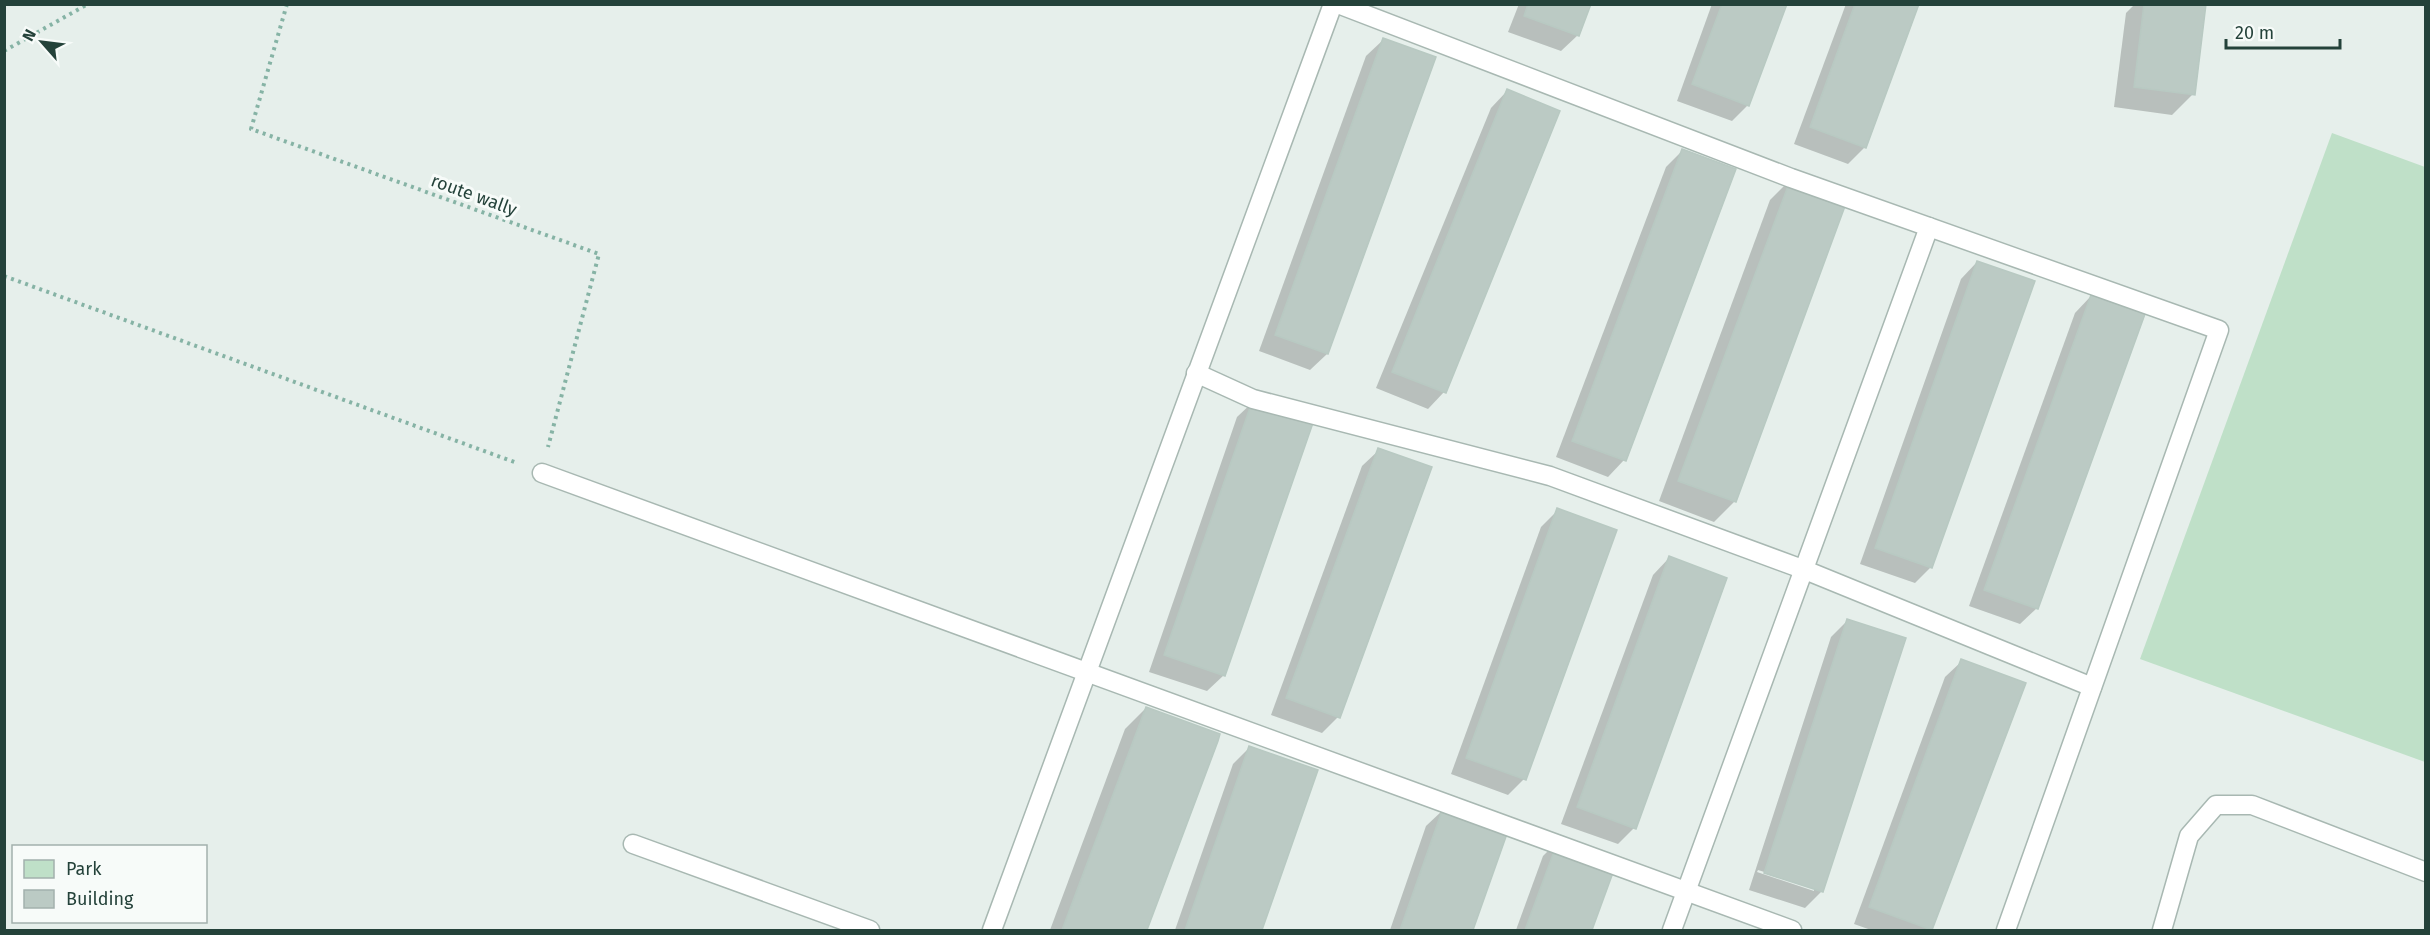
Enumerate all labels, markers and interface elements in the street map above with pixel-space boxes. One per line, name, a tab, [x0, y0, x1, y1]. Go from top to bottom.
north arrow	[12, 12, 72, 72]
scale bar	[2226, 12, 2340, 50]
text: 20 m	[2235, 22, 2274, 44]
text: N	[18, 26, 40, 44]
street label: route wally	[428, 169, 520, 221]
legend	[12, 845, 207, 923]
text: Park	[66, 858, 102, 880]
text: Building	[66, 888, 134, 910]

